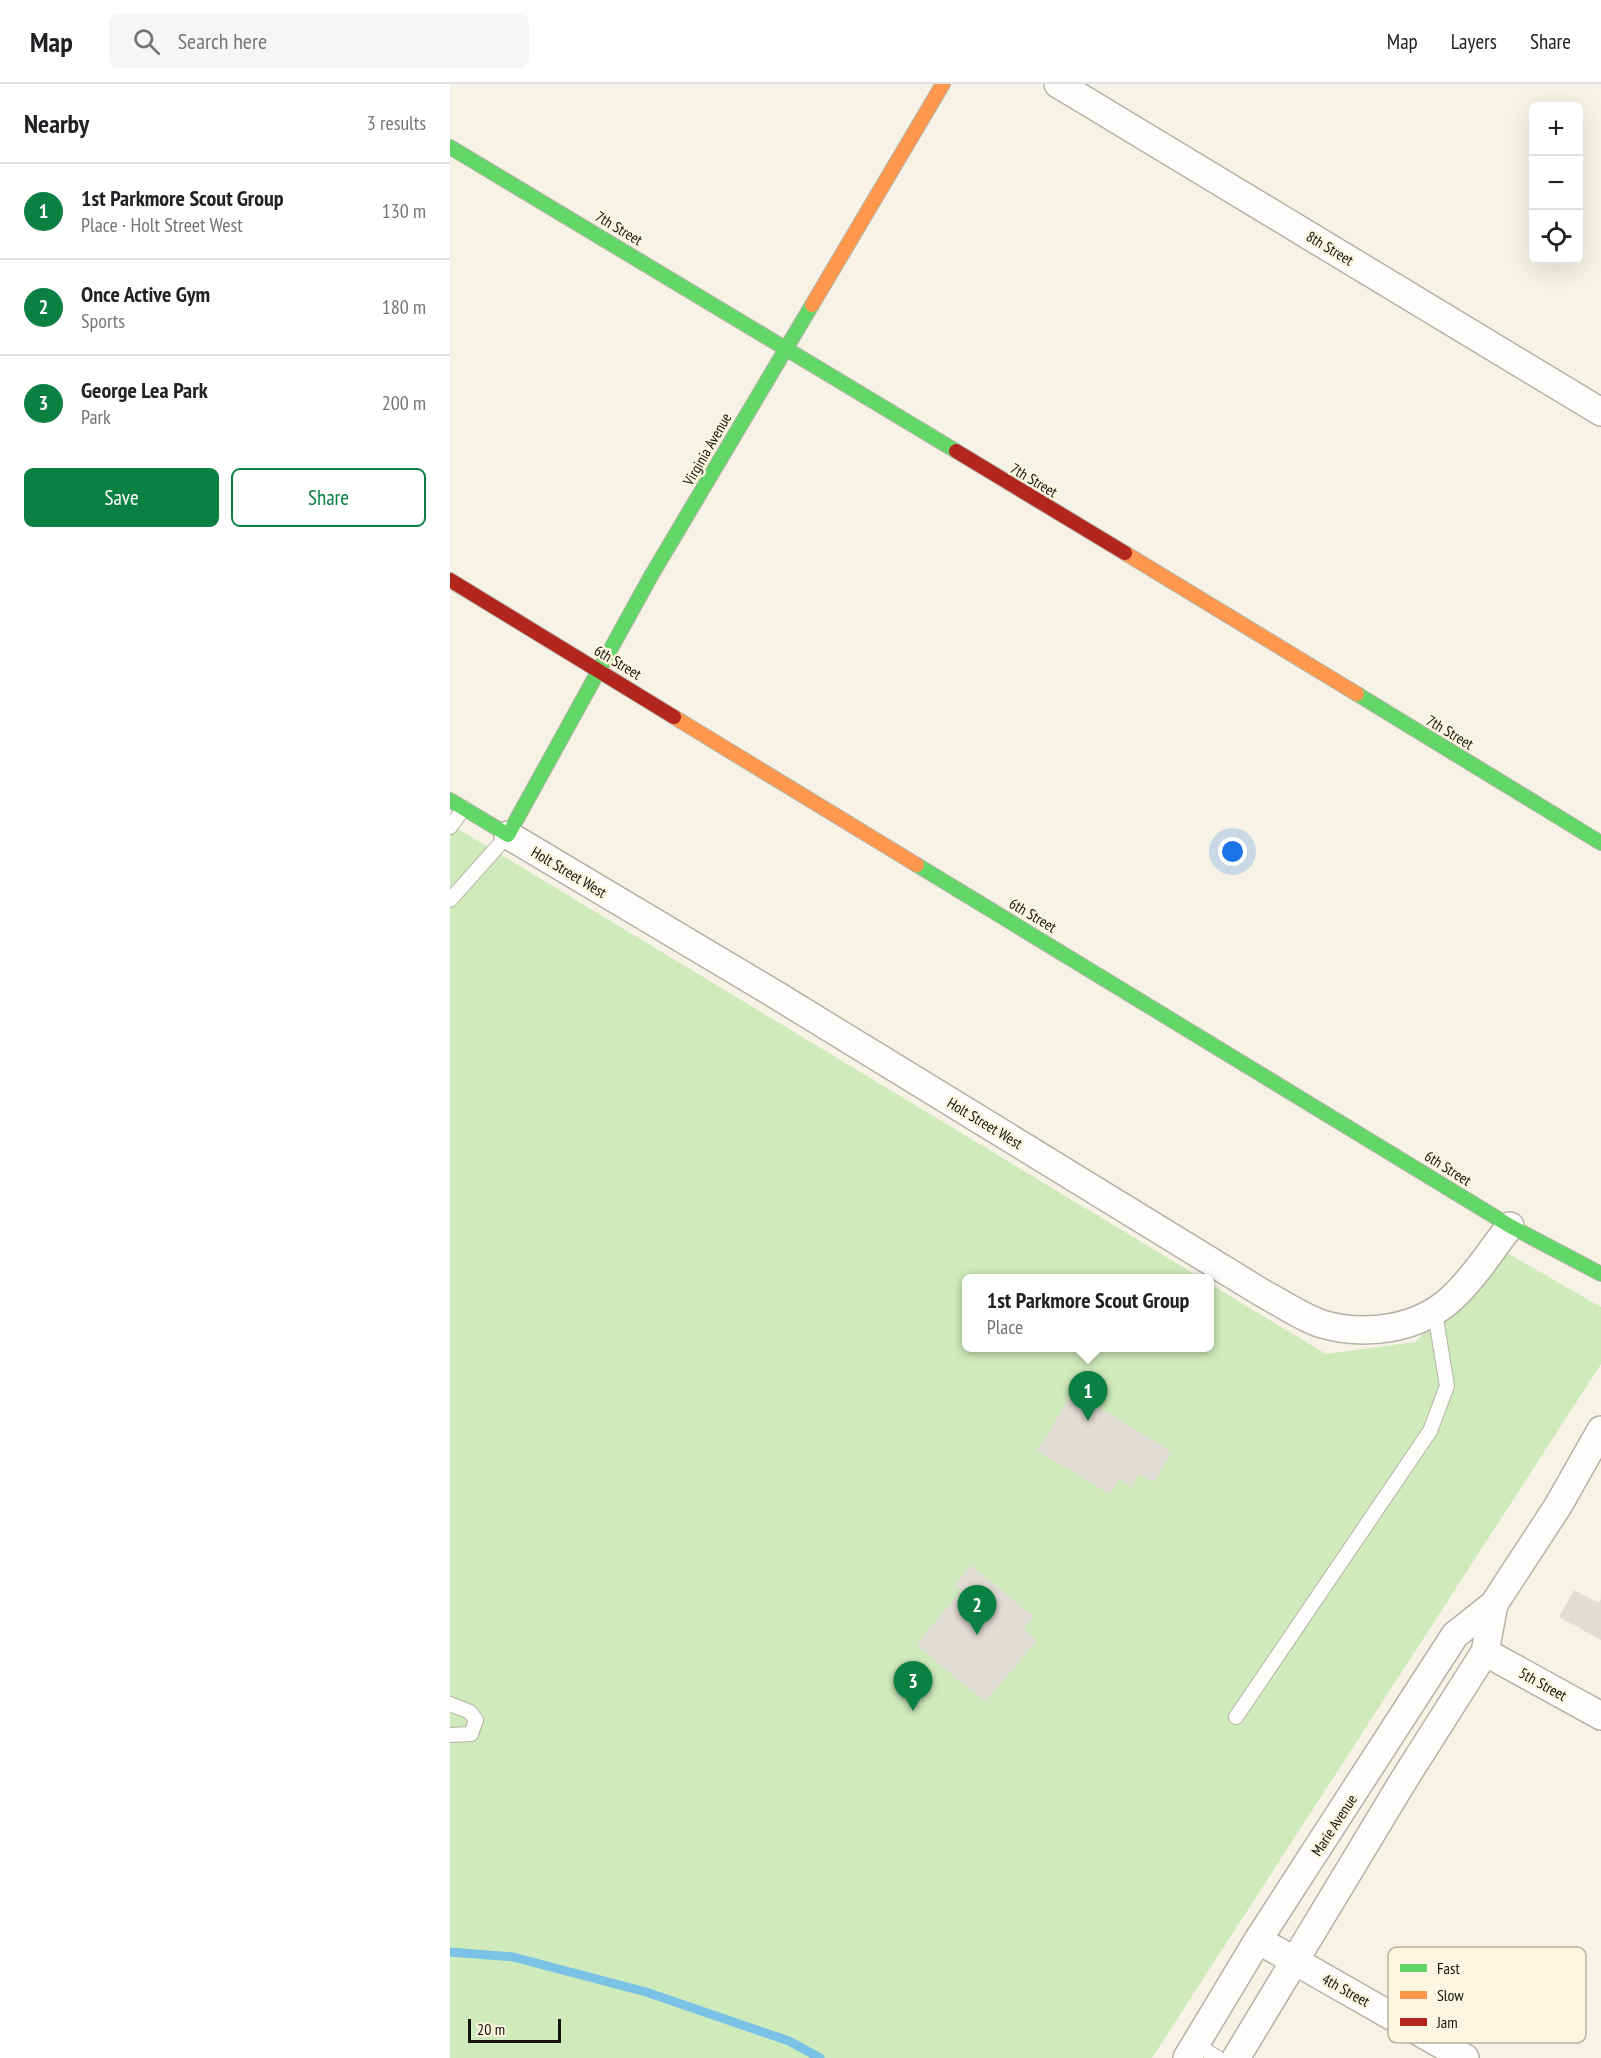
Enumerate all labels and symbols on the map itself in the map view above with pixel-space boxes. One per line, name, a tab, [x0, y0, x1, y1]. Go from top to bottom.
street label: 7th Street	[592, 207, 646, 249]
street label: 8th Street	[1303, 227, 1357, 269]
street label: Virginia Avenue	[678, 409, 735, 490]
street label: 7th Street	[1007, 459, 1061, 501]
street label: 6th Street	[591, 641, 645, 683]
street label: 7th Street	[1423, 711, 1477, 753]
your location	[1218, 837, 1247, 866]
street label: Holt Street West	[528, 842, 610, 902]
street label: 6th Street	[1006, 894, 1060, 936]
street label: Holt Street West	[944, 1093, 1026, 1153]
street label: 6th Street	[1421, 1146, 1475, 1190]
pin: 1	[1068, 1372, 1108, 1421]
pin: 2	[958, 1586, 996, 1635]
pin: 3	[894, 1662, 932, 1711]
street label: 5th Street	[1516, 1663, 1570, 1705]
street label: Marie Avenue	[1307, 1791, 1361, 1859]
legend	[1388, 1947, 1586, 2043]
text: Fast	[1437, 1958, 1460, 1978]
street label: 4th Street	[1319, 1969, 1373, 2011]
text: Slow	[1437, 1985, 1464, 2005]
text: Jam	[1436, 2012, 1458, 2032]
scale bar	[468, 2016, 561, 2044]

